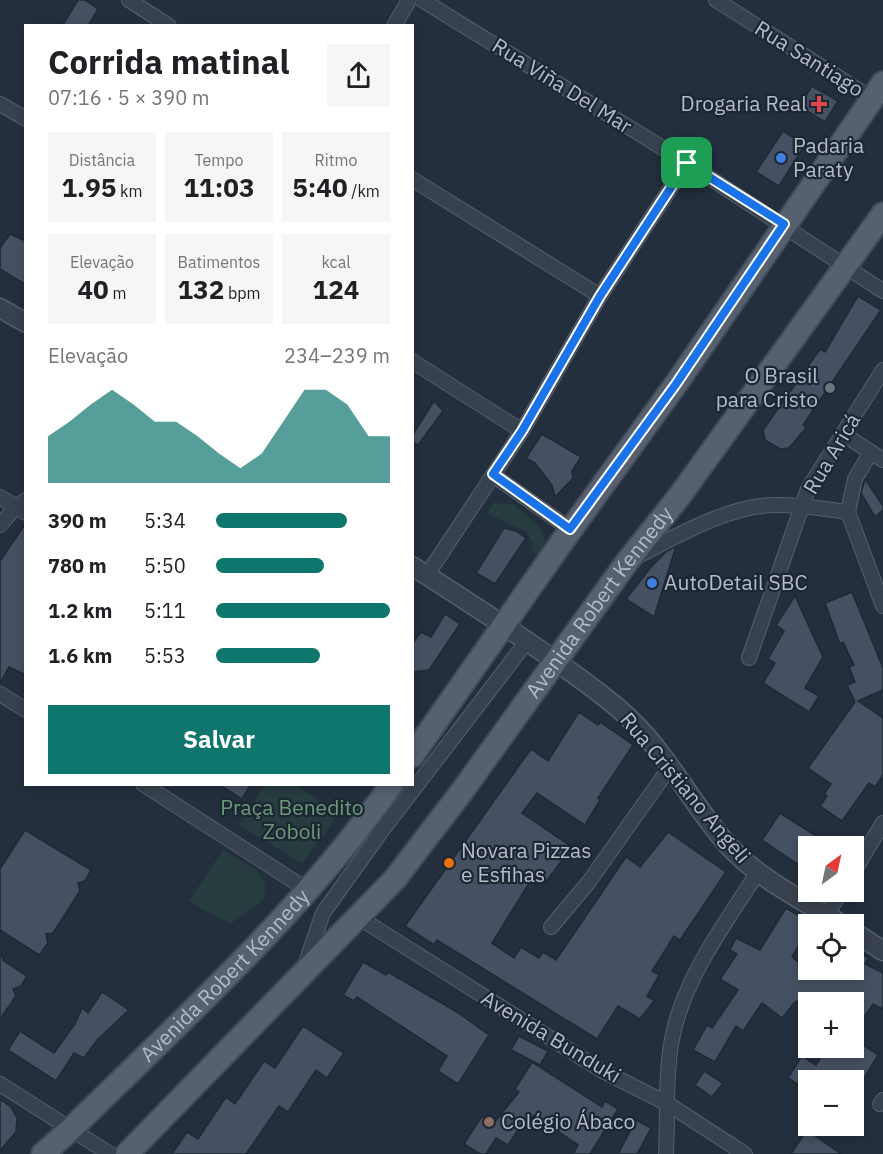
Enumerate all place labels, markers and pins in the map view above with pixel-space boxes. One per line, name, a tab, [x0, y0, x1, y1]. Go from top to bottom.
place label: Drogaria Real	[681, 89, 807, 117]
marker: Drogaria Real	[812, 97, 826, 111]
place label: Padaria Paraty	[793, 131, 864, 183]
pin	[661, 137, 712, 188]
marker: Padaria Paraty	[774, 151, 788, 165]
place label: O Brasil para Cristo	[716, 361, 818, 413]
marker: O Brasil para Cristo	[823, 381, 837, 395]
place label: AutoDetail SBC	[664, 568, 808, 596]
marker: AutoDetail SBC	[645, 576, 659, 590]
place label: Novara Pizzas e Esfihas	[461, 836, 592, 888]
marker: Novara Pizzas e Esfihas	[442, 856, 456, 870]
place label: Colégio Ábaco	[501, 1107, 635, 1135]
marker: Colégio Ábaco	[482, 1115, 496, 1129]

